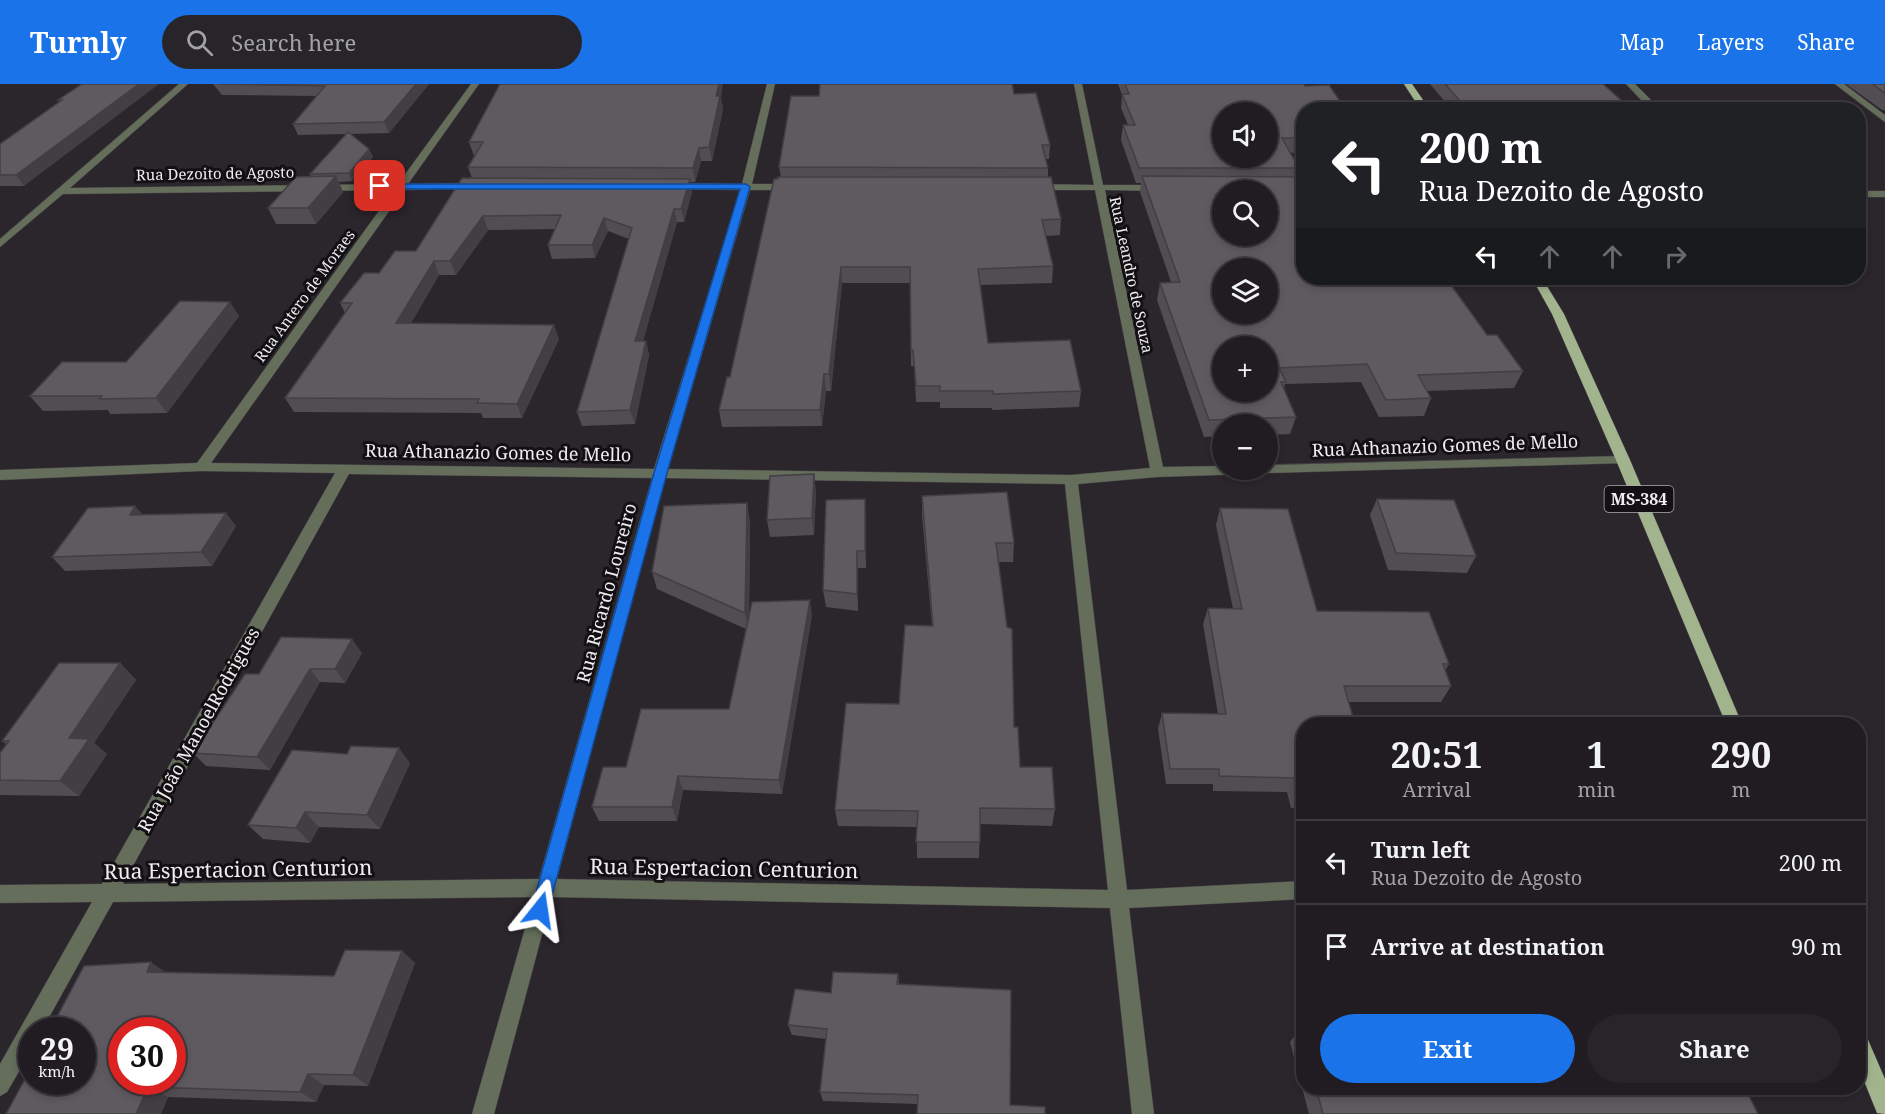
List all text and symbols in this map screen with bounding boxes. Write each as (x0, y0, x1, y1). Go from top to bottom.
search box (162, 15, 582, 69)
text: Turnly (30, 23, 126, 61)
icon: search (183, 26, 216, 59)
text: Search here (231, 27, 356, 57)
text: Map (1620, 28, 1664, 56)
text: Layers (1697, 28, 1764, 56)
text: Share (1797, 28, 1855, 56)
map controls (1212, 102, 1278, 480)
button: sound (1212, 102, 1278, 168)
text: 200 m (1419, 118, 1543, 175)
icon: left (1320, 126, 1398, 204)
pin (354, 160, 405, 211)
street label: Rua Dezoito de Agosto (136, 162, 294, 184)
icon: arrive (363, 169, 396, 202)
text: Rua Dezoito de Agosto (1419, 172, 1704, 209)
button: search (1212, 180, 1278, 246)
street label: Rua Leandro de Souza (1106, 195, 1158, 355)
street label: Rua Antero de Moraes (249, 225, 359, 366)
icon: left (1470, 240, 1503, 273)
icon: ahead (1533, 240, 1566, 273)
icon: ahead (1596, 240, 1629, 273)
icon: right (1659, 240, 1692, 273)
button: layers (1212, 258, 1278, 324)
button: + (1212, 336, 1278, 402)
button: − (1212, 414, 1278, 480)
street label: Rua Athanazio Gomes de Mello (1311, 428, 1579, 462)
street label: Rua Athanazio Gomes de Mello (365, 438, 631, 466)
road number: MS-384 (1604, 486, 1674, 512)
street label: Rua Ricardo Loureiro (571, 500, 642, 685)
street label: Rua João ManoelRodrigues (132, 623, 265, 836)
text: 20:51 (1391, 730, 1483, 779)
text: 1 (1586, 730, 1607, 779)
text: 290 (1710, 730, 1771, 779)
text: Arrival (1403, 776, 1471, 803)
text: min (1578, 776, 1616, 803)
text: m (1731, 776, 1750, 803)
text: Turn left (1371, 834, 1470, 864)
icon: left (1320, 846, 1353, 879)
text: 200 m (1779, 847, 1842, 877)
street label: Rua Espertacion Centurion (589, 852, 859, 884)
street label: Rua Espertacion Centurion (103, 853, 373, 885)
text: Rua Dezoito de Agosto (1371, 864, 1582, 891)
position arrow (508, 878, 572, 942)
icon: arrive (1320, 930, 1353, 963)
text: Arrive at destination (1371, 931, 1605, 961)
text: 90 m (1791, 931, 1842, 961)
button: Exit (1320, 1014, 1575, 1083)
button: Share (1587, 1014, 1842, 1083)
speed limit sign: 30 (108, 1017, 186, 1095)
text: 29 (40, 1028, 74, 1069)
text: km/h (39, 1061, 75, 1081)

